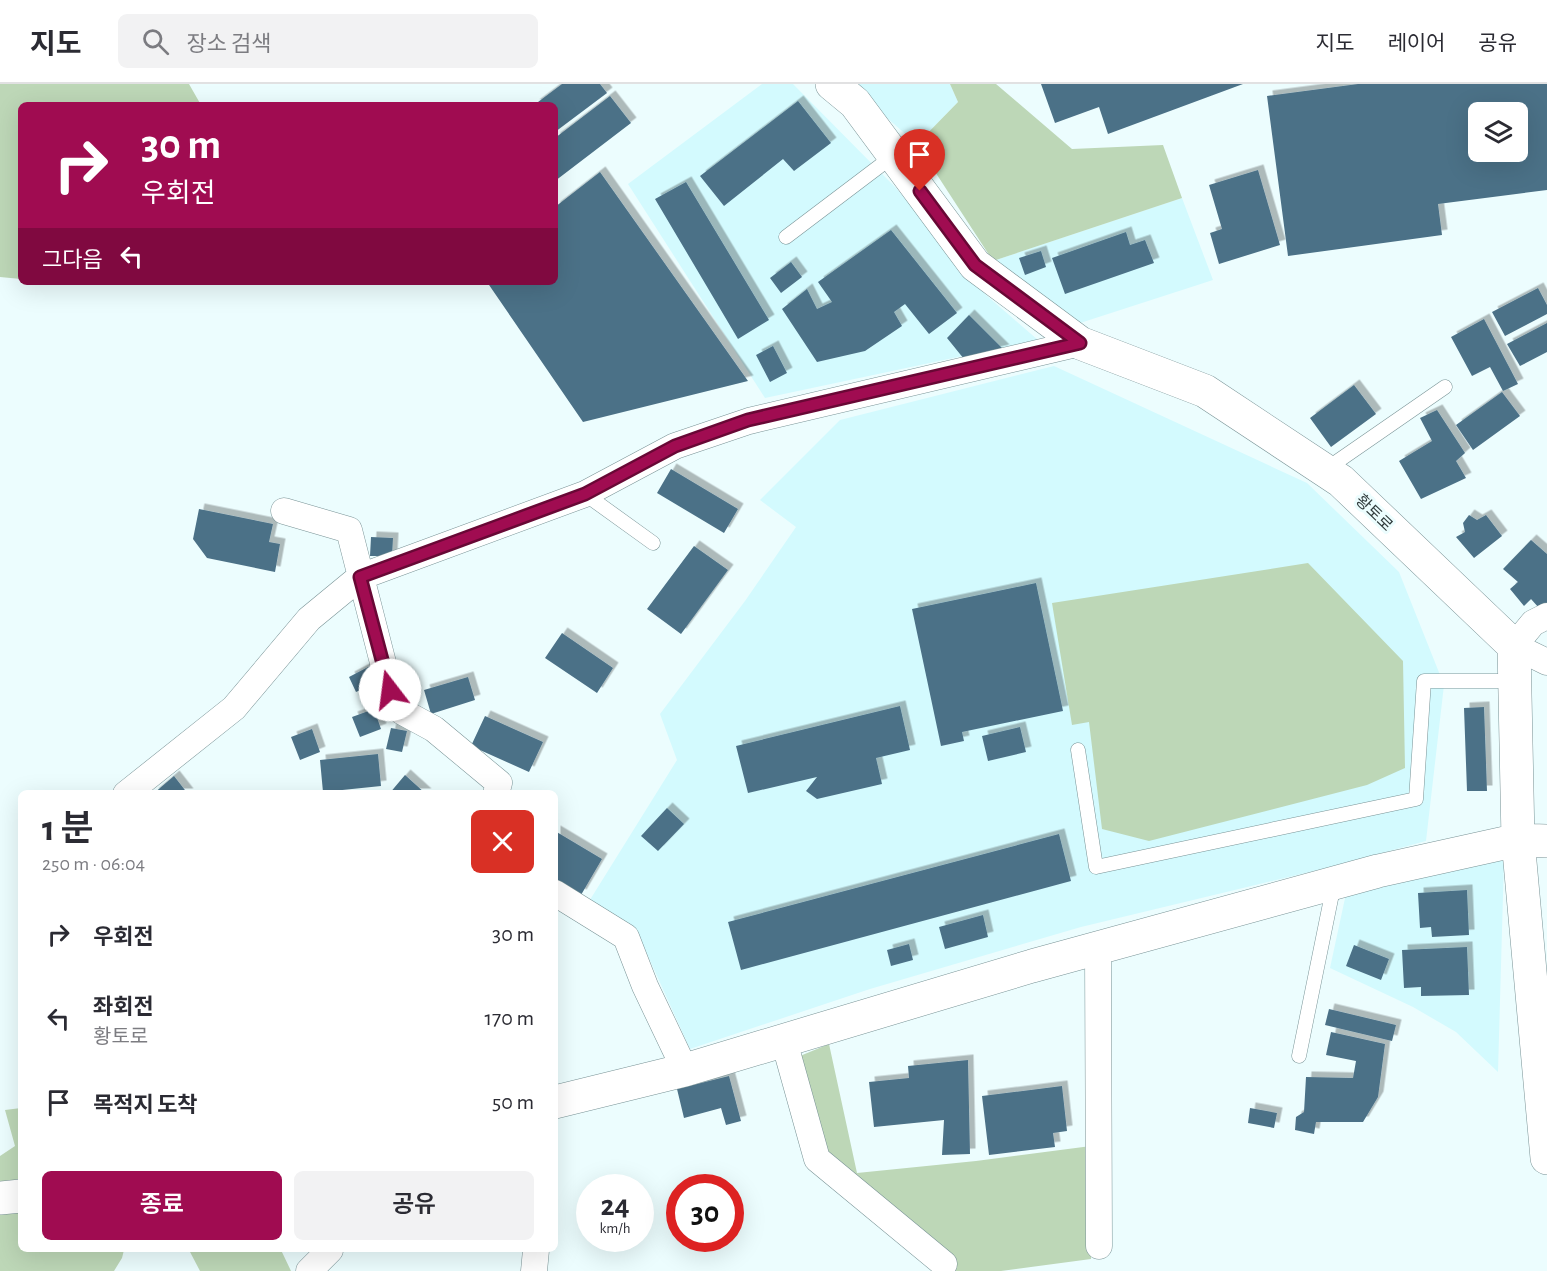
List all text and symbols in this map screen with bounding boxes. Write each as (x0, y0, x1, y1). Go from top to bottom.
search box (118, 14, 538, 68)
icon: search (139, 25, 172, 58)
text: 지도 (30, 31, 82, 59)
text: 장소 검색 (187, 33, 271, 55)
text: 지도 (1316, 33, 1354, 54)
text: 레이어 (1387, 33, 1445, 54)
text: 공유 (1478, 33, 1517, 54)
map controls (1468, 102, 1528, 162)
button: layers (1468, 102, 1528, 162)
text: 30 m (141, 124, 221, 166)
icon: right (42, 126, 120, 204)
pin (894, 129, 945, 191)
icon: arrive (903, 138, 936, 171)
text: 우회전 (141, 180, 216, 207)
icon: left (115, 240, 148, 273)
text: 그다음 (42, 249, 103, 271)
street label: 황토로 (1353, 492, 1396, 534)
position arrow (358, 658, 422, 722)
button: close (471, 810, 534, 873)
text: 1 분 (42, 811, 94, 847)
text: 250 m · 06:04 (42, 854, 145, 874)
icon: right (42, 918, 75, 951)
text: 30 m (492, 923, 534, 945)
text: 우회전 (93, 926, 154, 948)
text: 좌회전 (93, 996, 154, 1018)
icon: left (42, 1002, 75, 1035)
text: 170 m (484, 1007, 534, 1029)
text: 황토로 (93, 1027, 148, 1047)
icon: arrive (42, 1086, 75, 1119)
text: 50 m (492, 1091, 534, 1113)
text: 목적지 도착 (93, 1094, 198, 1116)
button: 종료 (42, 1171, 282, 1240)
button: 공유 (294, 1171, 534, 1240)
speed limit sign: 30 (666, 1174, 744, 1252)
text: 24 (600, 1191, 630, 1221)
text: km/h (600, 1221, 630, 1236)

